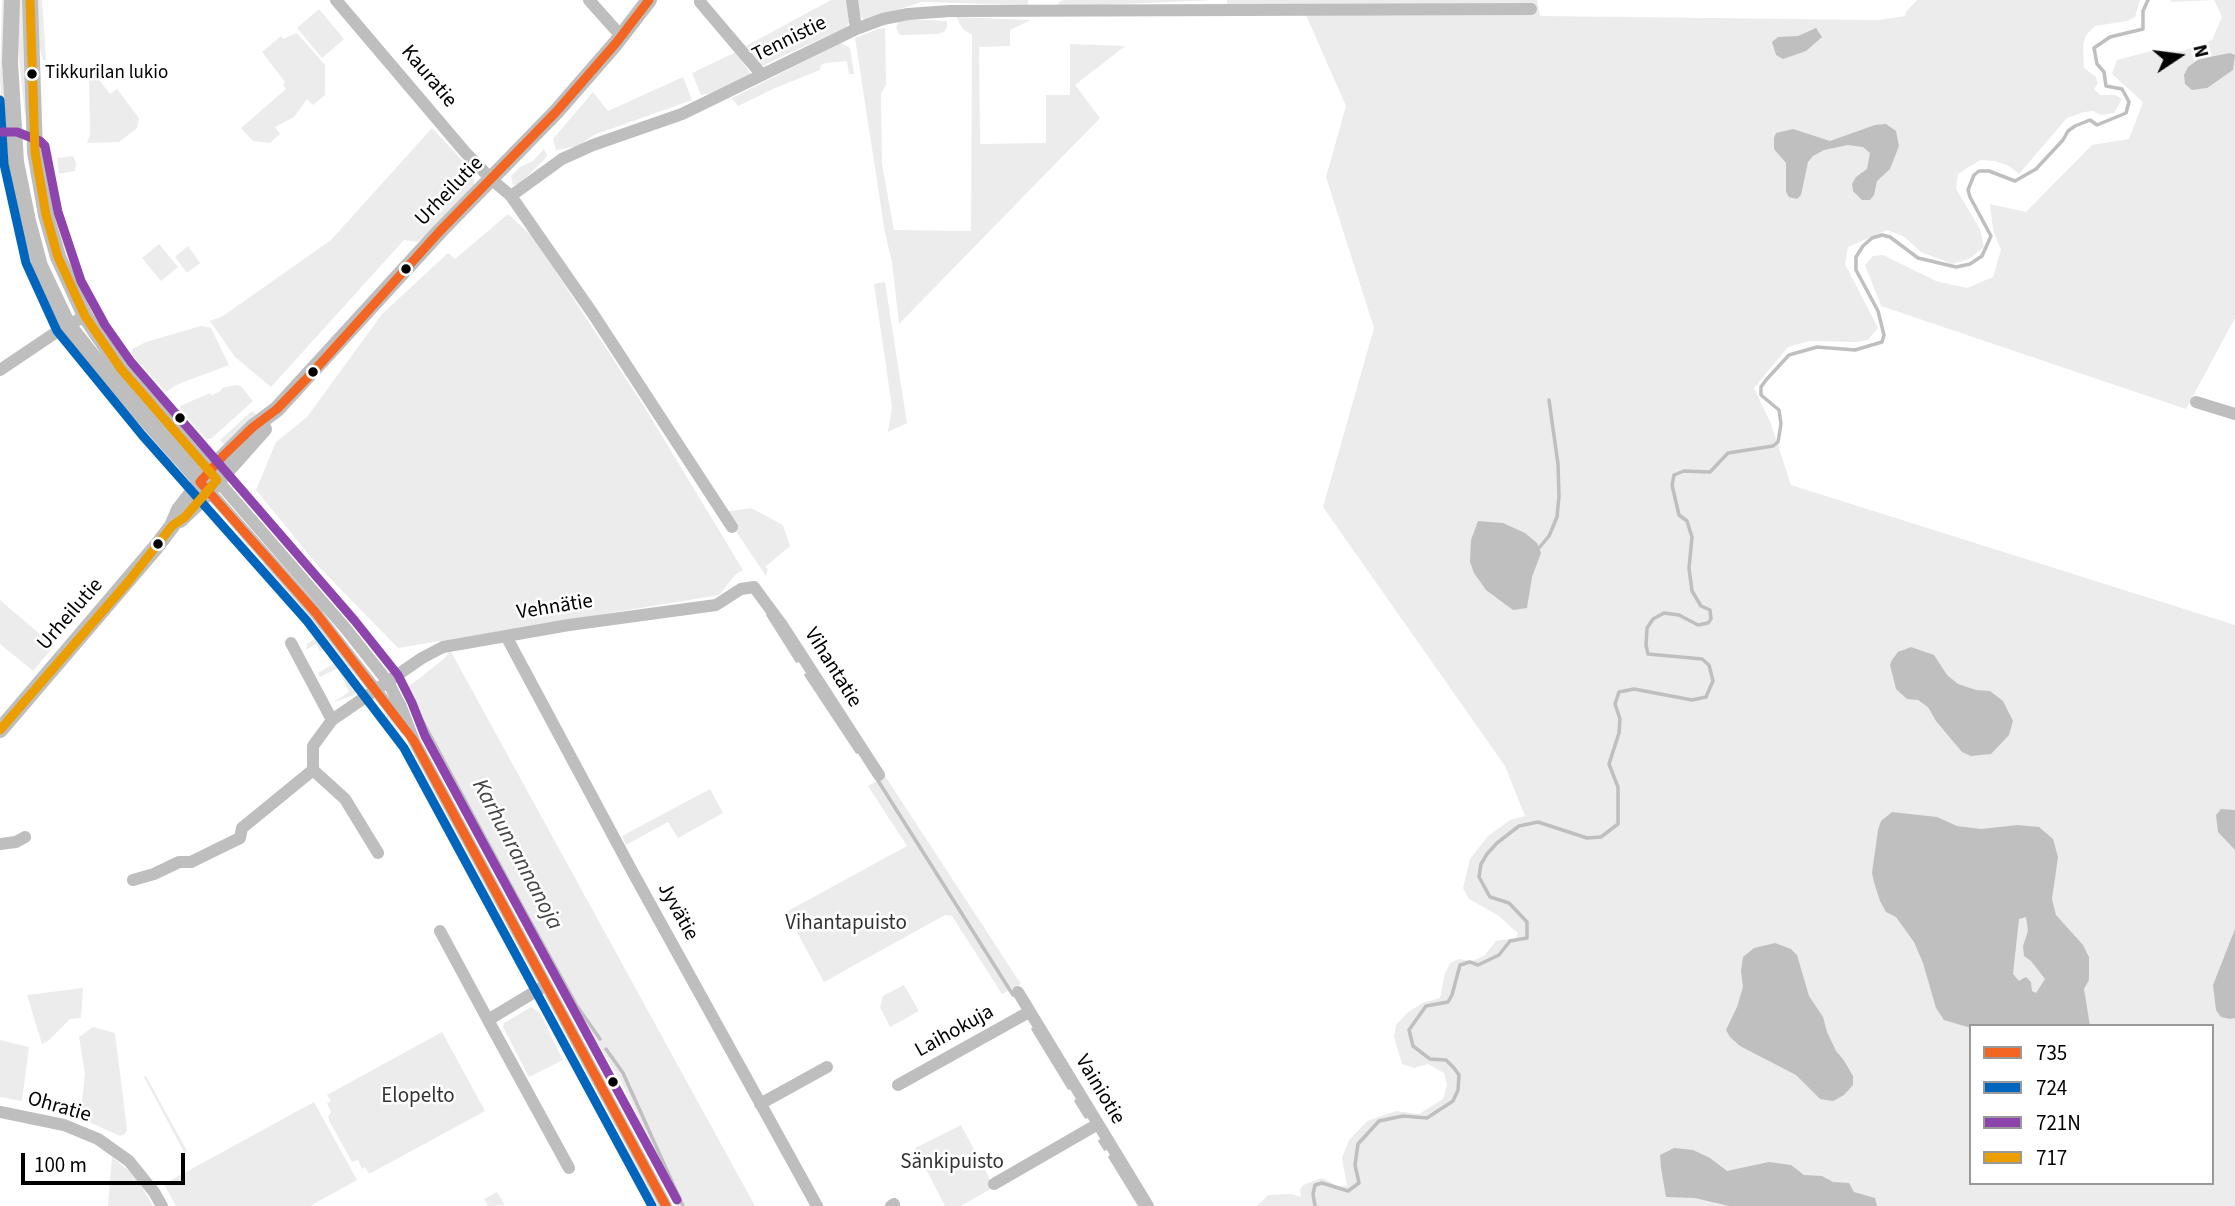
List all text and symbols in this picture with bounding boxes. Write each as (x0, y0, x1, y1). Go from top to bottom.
street label: Tennistie (749, 11, 831, 69)
north arrow (2144, 21, 2214, 91)
street label: Kauratie (395, 41, 461, 113)
text: N (2185, 42, 2215, 60)
place label: Tikkurilan lukio (45, 63, 168, 85)
marker: Tikkurilan lukio (25, 67, 39, 81)
street label: Urheilutie (411, 152, 489, 232)
unlabelled marker (399, 262, 413, 276)
unlabelled marker (306, 365, 320, 379)
unlabelled marker (173, 411, 187, 425)
unlabelled marker (151, 537, 165, 551)
street label: Urheilutie (33, 574, 109, 656)
street label: Vehnätie (515, 590, 595, 626)
street label: Vihantatie (798, 624, 866, 712)
water label: Karhunrannanoja (465, 775, 567, 935)
street label: Jyvätie (651, 879, 703, 945)
park label: Vihantapuisto (785, 911, 907, 937)
street label: Laihokuja (911, 1000, 999, 1064)
legend (1969, 1024, 2214, 1185)
text: 735 (2036, 1038, 2067, 1068)
street label: Vainiotie (1069, 1051, 1129, 1129)
text: 724 (2036, 1073, 2067, 1103)
unlabelled marker (606, 1075, 620, 1089)
park label: Elopelto (381, 1084, 455, 1110)
street label: Ohratie (24, 1087, 94, 1129)
text: 721N (2036, 1108, 2081, 1138)
scale bar (24, 1140, 189, 1184)
text: 717 (2036, 1143, 2067, 1173)
text: 100 m (34, 1150, 87, 1180)
park label: Sänkipuisto (900, 1150, 1004, 1176)

